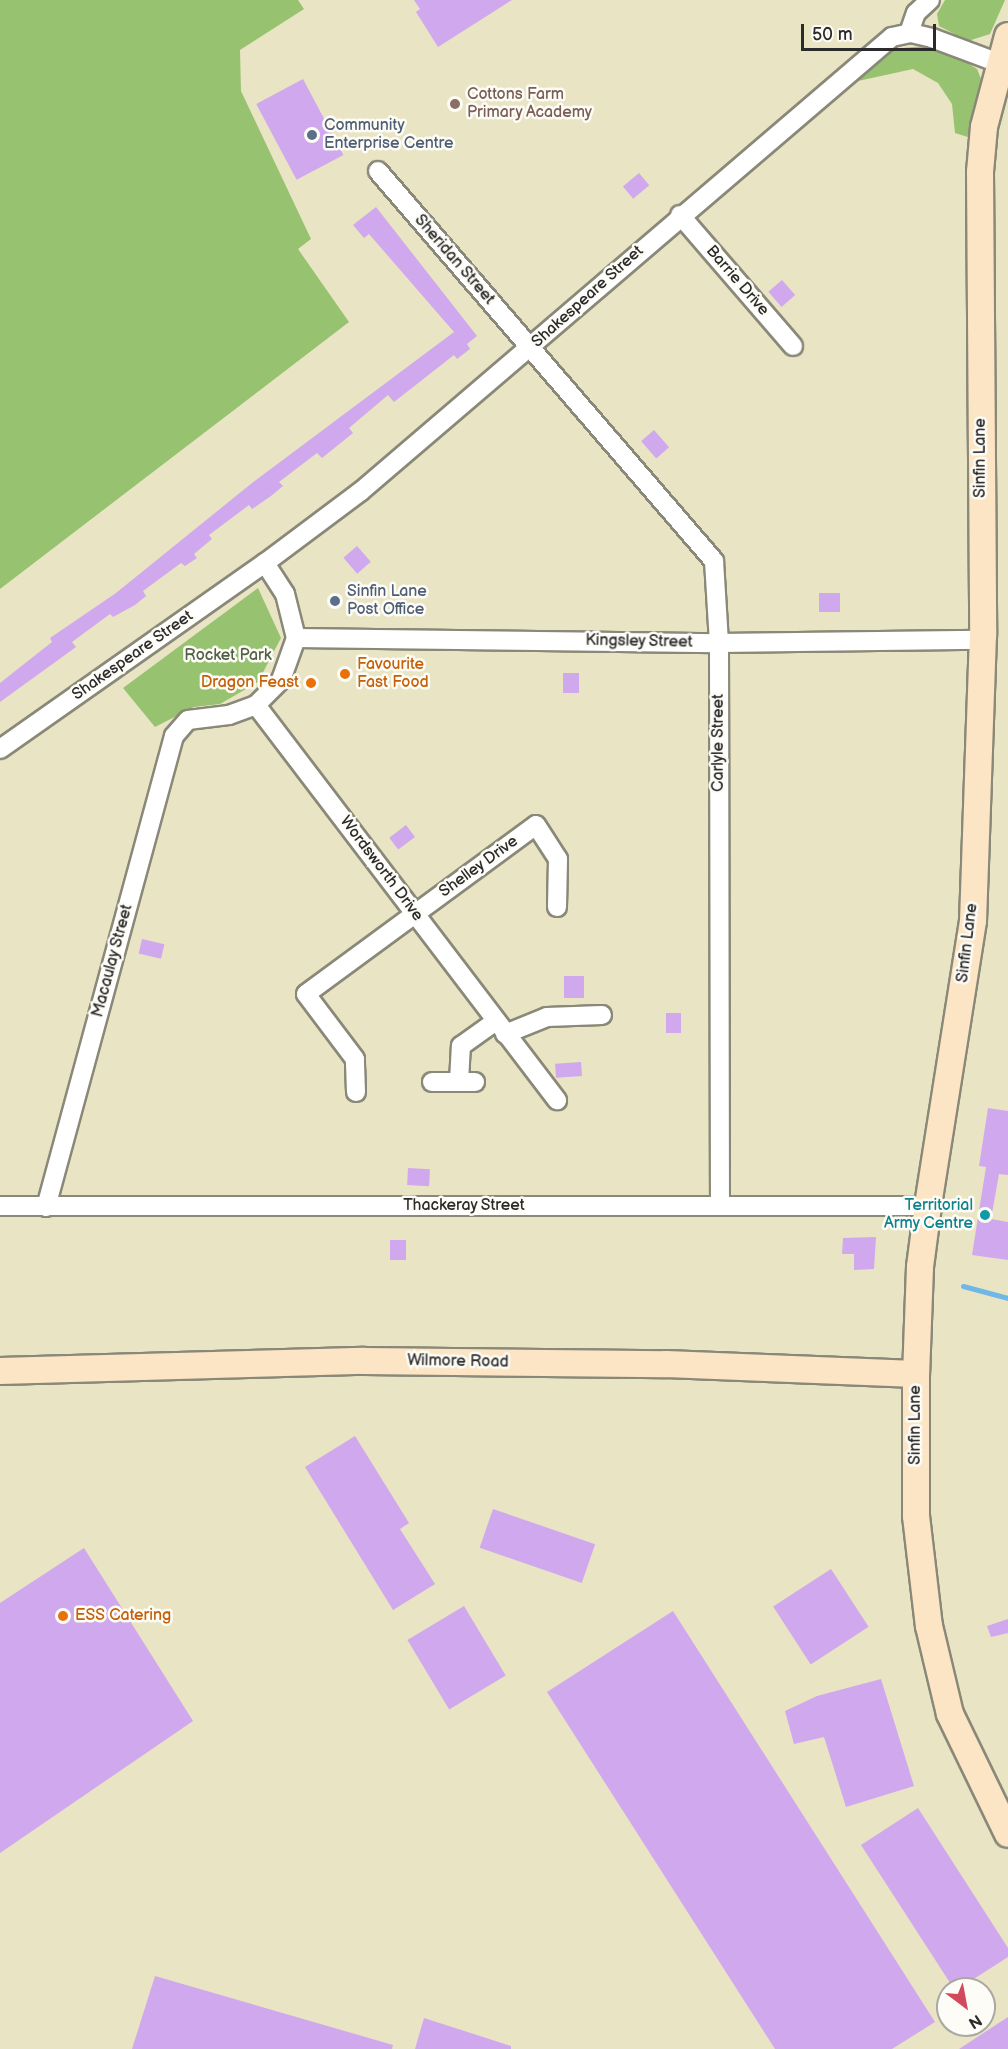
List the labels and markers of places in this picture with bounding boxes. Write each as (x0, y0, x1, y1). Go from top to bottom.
place label: Cottons Farm Primary Academy (467, 85, 593, 123)
marker: Cottons Farm Primary Academy (448, 97, 462, 111)
place label: Community Enterprise Centre (324, 116, 454, 154)
marker: Community Enterprise Centre (305, 128, 319, 142)
place label: Sinfin Lane Post Office (347, 582, 427, 620)
marker: Sinfin Lane Post Office (328, 594, 342, 608)
place label: Favourite Fast Food (357, 655, 429, 693)
marker: Favourite Fast Food (338, 667, 352, 681)
place label: Dragon Feast (201, 673, 299, 693)
marker: Dragon Feast (304, 676, 318, 690)
place label: Territorial Army Centre (883, 1196, 973, 1234)
marker: Territorial Army Centre (978, 1208, 992, 1222)
place label: ESS Catering (75, 1606, 171, 1626)
marker: ESS Catering (56, 1609, 70, 1623)

